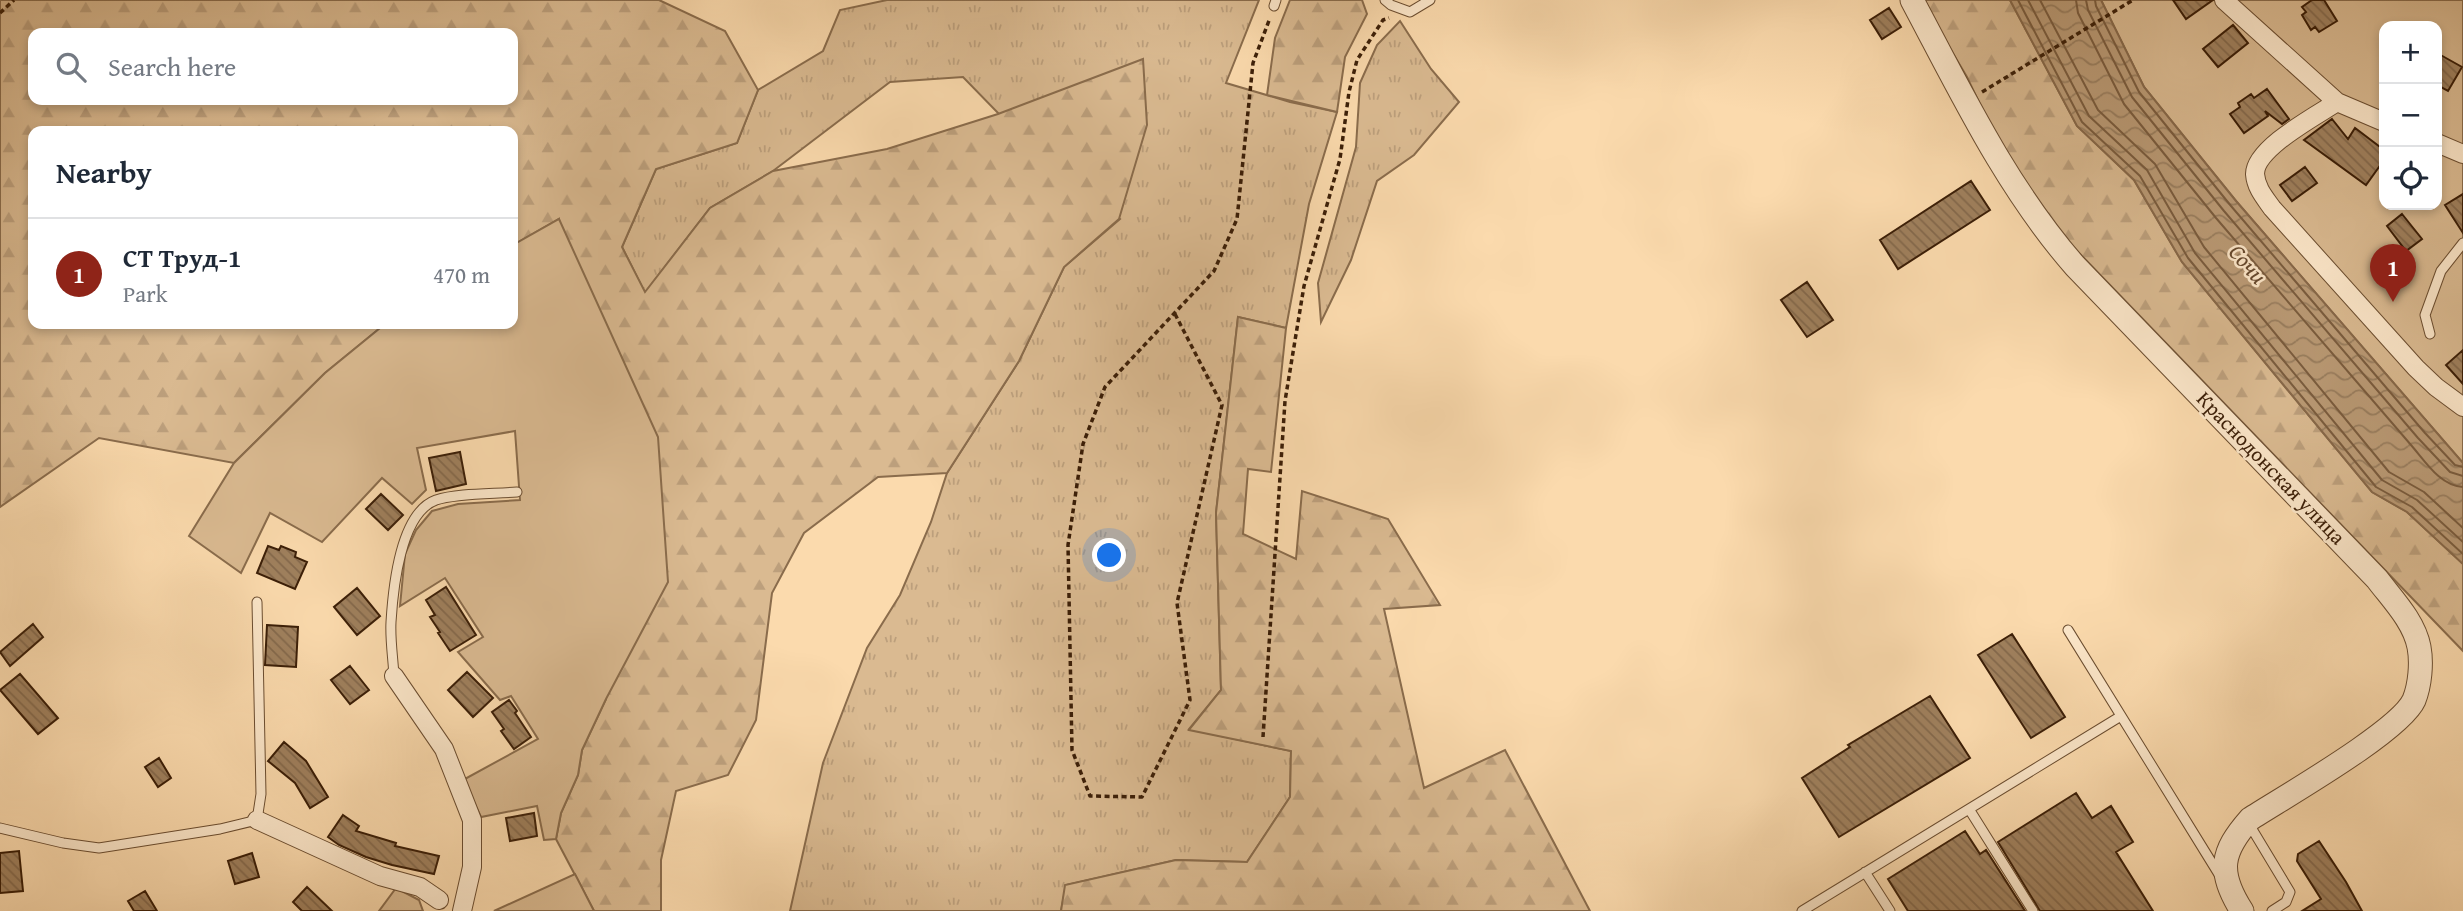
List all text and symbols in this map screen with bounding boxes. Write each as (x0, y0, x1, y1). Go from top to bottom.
map controls (2379, 21, 2442, 210)
button: + (2379, 21, 2442, 84)
search box (28, 28, 518, 105)
text: Search here (108, 47, 236, 86)
icon: search (52, 48, 90, 86)
button: − (2379, 84, 2442, 147)
button: locate (2379, 147, 2442, 210)
text: Nearby (56, 150, 152, 194)
water label: Сочи (2221, 236, 2275, 291)
text: СТ Труд-1 (123, 238, 241, 277)
pin: 1 (2370, 244, 2416, 302)
text: 1 (73, 258, 85, 291)
text: 470 m (433, 258, 490, 291)
text: Park (123, 277, 167, 310)
street label: Краснодонская улица (2190, 384, 2353, 551)
your location (1092, 538, 1126, 572)

